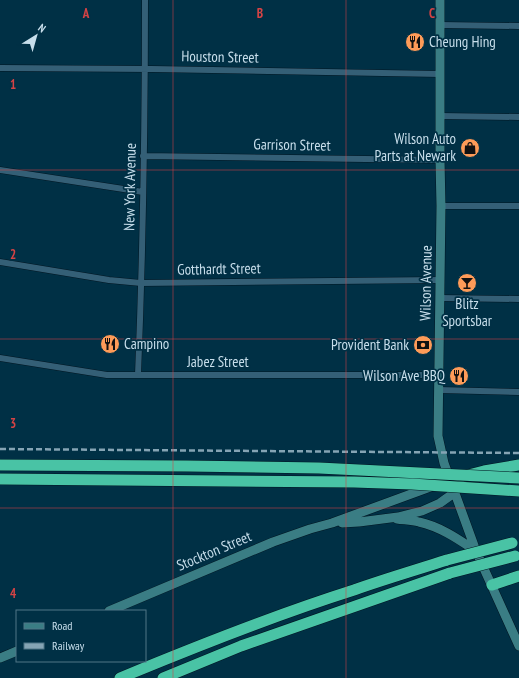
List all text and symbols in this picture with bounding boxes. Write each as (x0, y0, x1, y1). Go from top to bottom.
text: A (82, 5, 90, 22)
text: B (257, 5, 263, 22)
text: C (429, 5, 435, 22)
north arrow (16, 16, 56, 56)
text: N (35, 21, 49, 35)
restaurant icon: Cheung Hing (404, 31, 426, 53)
place label: Cheung Hing (429, 32, 496, 51)
street label: Houston Street (181, 46, 259, 67)
text: 1 (10, 76, 16, 93)
place label: Wilson Auto Parts at Newark (375, 129, 456, 165)
street label: Garrison Street (253, 134, 331, 155)
shop icon: Wilson Auto Parts at Newark (459, 137, 481, 159)
street label: New York Avenue (119, 143, 140, 231)
street label: Wilson Avenue (415, 245, 436, 321)
text: 2 (10, 246, 16, 263)
street label: Gotthardt Street (177, 258, 261, 279)
bar icon: Blitz Sportsbar (456, 272, 478, 294)
place label: Blitz Sportsbar (442, 294, 493, 330)
restaurant icon: Campino (99, 333, 121, 355)
place label: Campino (124, 334, 169, 353)
bank icon: Provident Bank (412, 334, 434, 356)
place label: Provident Bank (331, 335, 409, 354)
street label: Jabez Street (186, 352, 249, 371)
restaurant icon: Wilson Ave BBQ (448, 365, 470, 387)
place label: Wilson Ave BBQ (363, 366, 446, 385)
text: 3 (10, 415, 16, 432)
street label: Stockton Street (174, 526, 254, 575)
text: 4 (10, 585, 17, 602)
legend (16, 610, 146, 662)
text: Road (52, 618, 72, 633)
text: Railway (52, 638, 85, 653)

